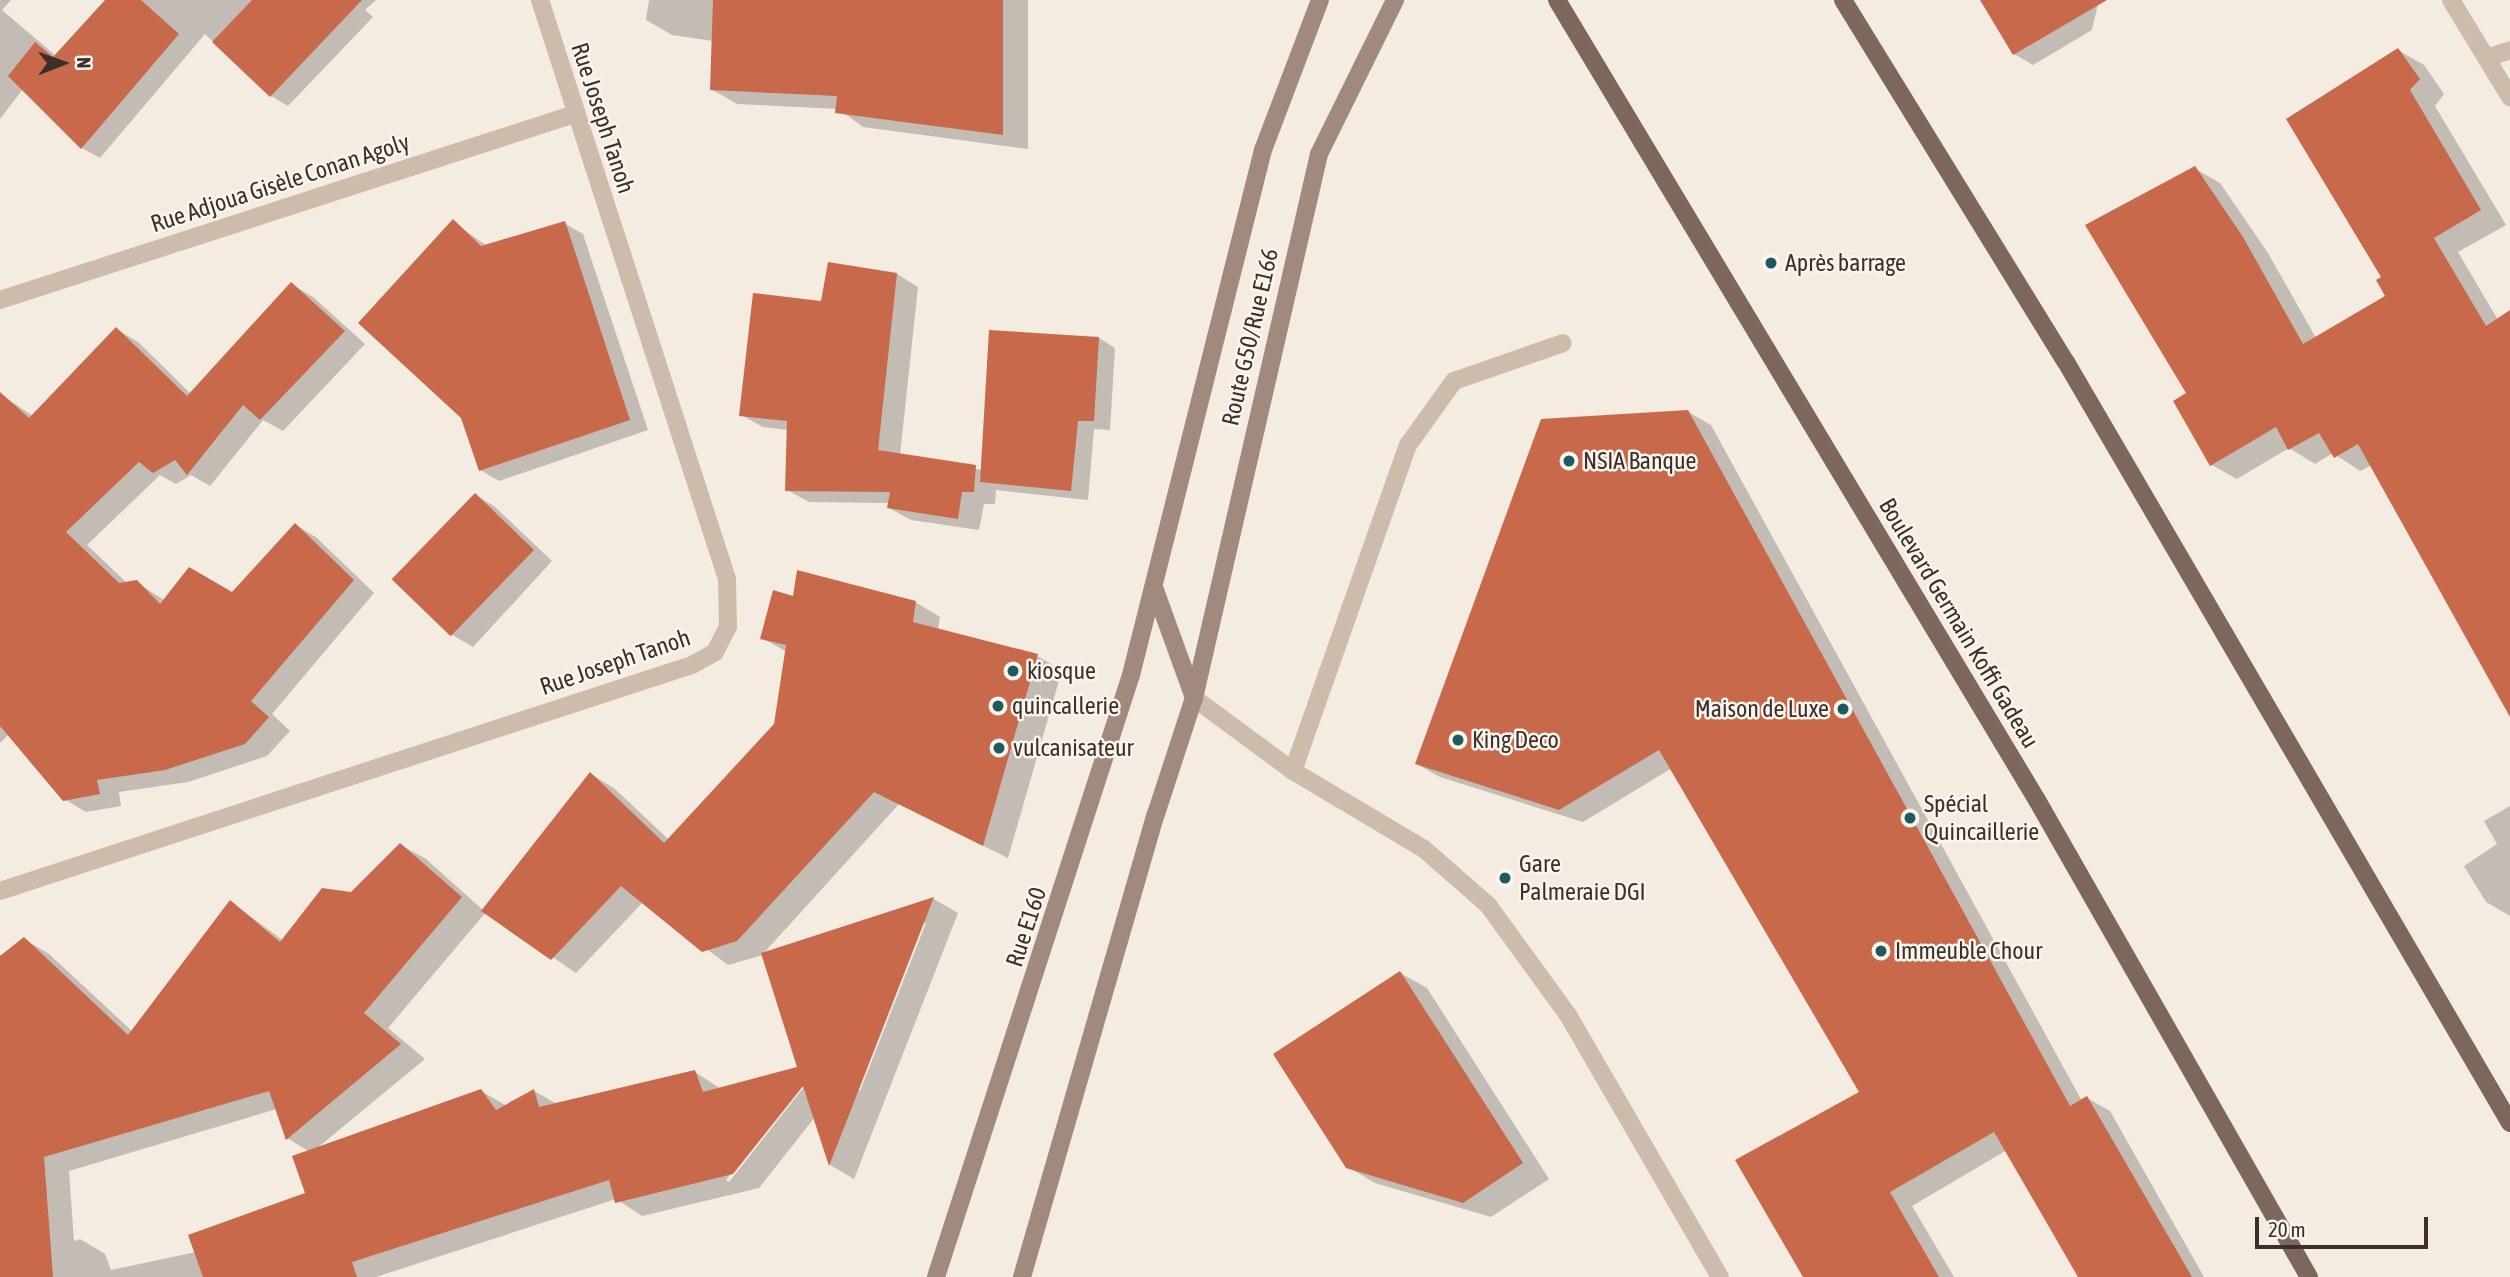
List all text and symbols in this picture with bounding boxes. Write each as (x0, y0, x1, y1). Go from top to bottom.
north arrow (28, 28, 98, 98)
street label: Rue Joseph Tanoh (565, 39, 641, 197)
text: N (73, 57, 95, 68)
street label: Rue Adjoua Gisèle Conan Agoly (147, 128, 413, 238)
street label: Route G50/Rue E166 (1216, 246, 1284, 428)
place label: Après barrage (1785, 249, 1906, 277)
marker: Après barrage (1763, 255, 1779, 271)
place label: NSIA Banque (1583, 447, 1696, 475)
marker: NSIA Banque (1561, 453, 1577, 469)
street label: Boulevard Germain Koffi Gadeau (1873, 493, 2045, 753)
street label: Rue Joseph Tanoh (536, 623, 694, 701)
place label: kiosque (1027, 657, 1096, 685)
marker: kiosque (1005, 663, 1021, 679)
place label: quincallerie (1012, 692, 1119, 720)
place label: Maison de Luxe (1695, 695, 1829, 723)
marker: quincallerie (990, 698, 1006, 714)
marker: Maison de Luxe (1835, 701, 1851, 717)
place label: King Deco (1472, 726, 1559, 754)
marker: King Deco (1450, 732, 1466, 748)
place label: vulcanisateur (1013, 734, 1134, 762)
marker: vulcanisateur (991, 740, 1007, 756)
place label: Spécial Quincaillerie (1924, 790, 2039, 846)
marker: Spécial Quincaillerie (1902, 810, 1918, 826)
place label: Gare Palmeraie DGI (1519, 850, 1646, 906)
marker: Gare Palmeraie DGI (1497, 870, 1513, 886)
street label: Rue E160 (1000, 884, 1052, 970)
place label: Immeuble Chour (1895, 937, 2042, 965)
marker: Immeuble Chour (1873, 943, 1889, 959)
scale bar (2258, 1204, 2431, 1248)
text: 20 m (2268, 1217, 2306, 1241)

